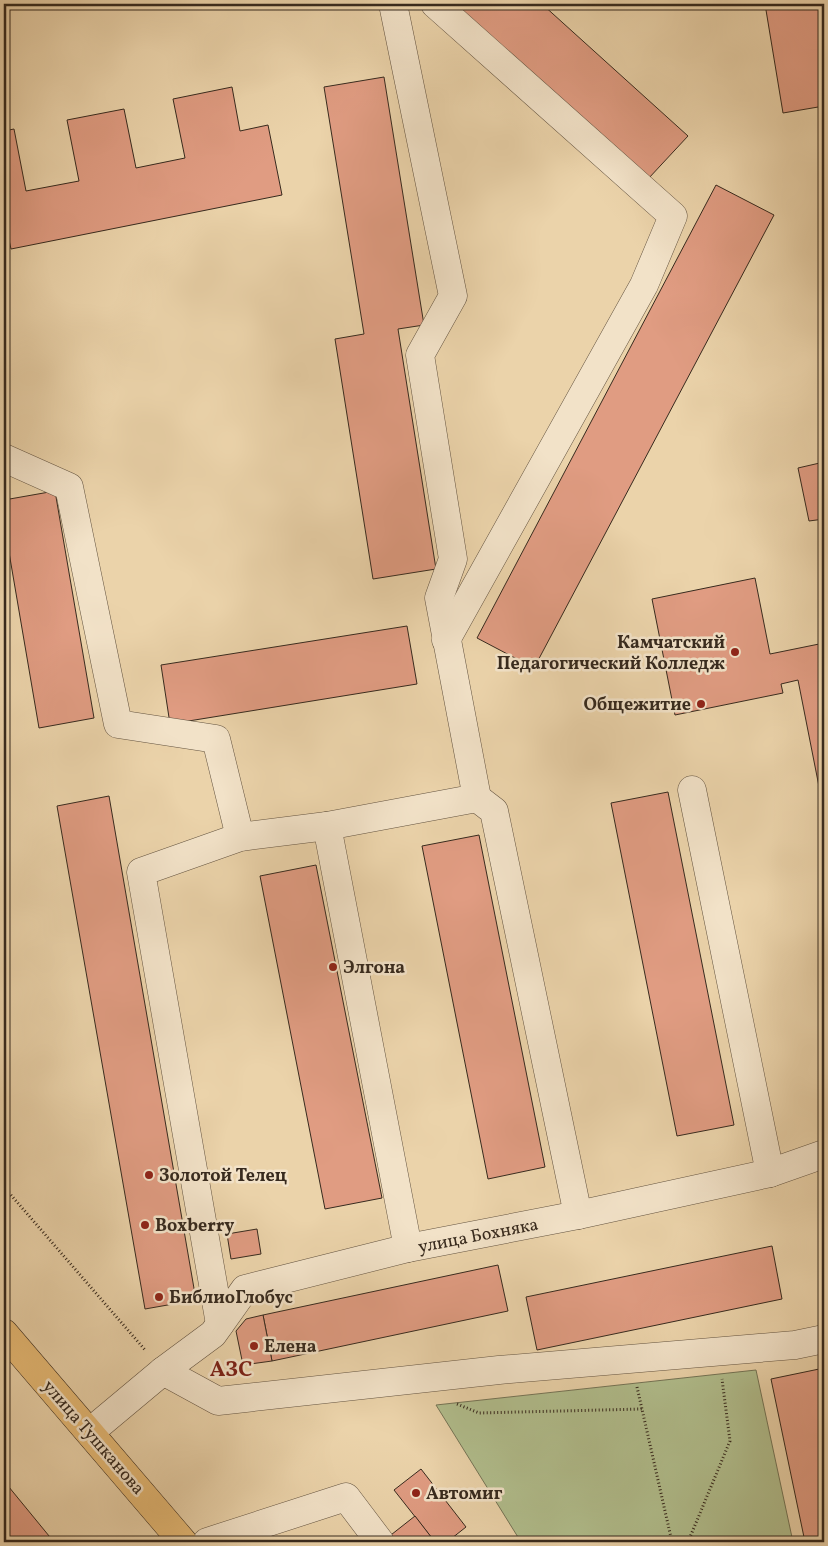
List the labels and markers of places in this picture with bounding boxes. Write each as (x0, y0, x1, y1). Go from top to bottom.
place label: Камчатский Педагогический Колледж (497, 631, 725, 677)
marker: Камчатский Педагогический Колледж (729, 646, 741, 658)
place label: Общежитие (584, 693, 691, 718)
marker: Общежитие (695, 698, 707, 710)
place label: Элгона (343, 956, 405, 981)
marker: Элгона (327, 961, 339, 973)
place label: Золотой Телец (159, 1164, 287, 1189)
marker: Золотой Телец (143, 1169, 155, 1181)
place label: Boxberry (155, 1214, 234, 1239)
marker: Boxberry (139, 1219, 151, 1231)
place label: БиблиоГлобус (169, 1286, 293, 1311)
marker: БиблиоГлобус (153, 1291, 165, 1303)
place label: Елена (264, 1335, 317, 1360)
marker: Елена (248, 1340, 260, 1352)
place label: Автомиг (426, 1482, 503, 1507)
marker: Автомиг (410, 1487, 422, 1499)

